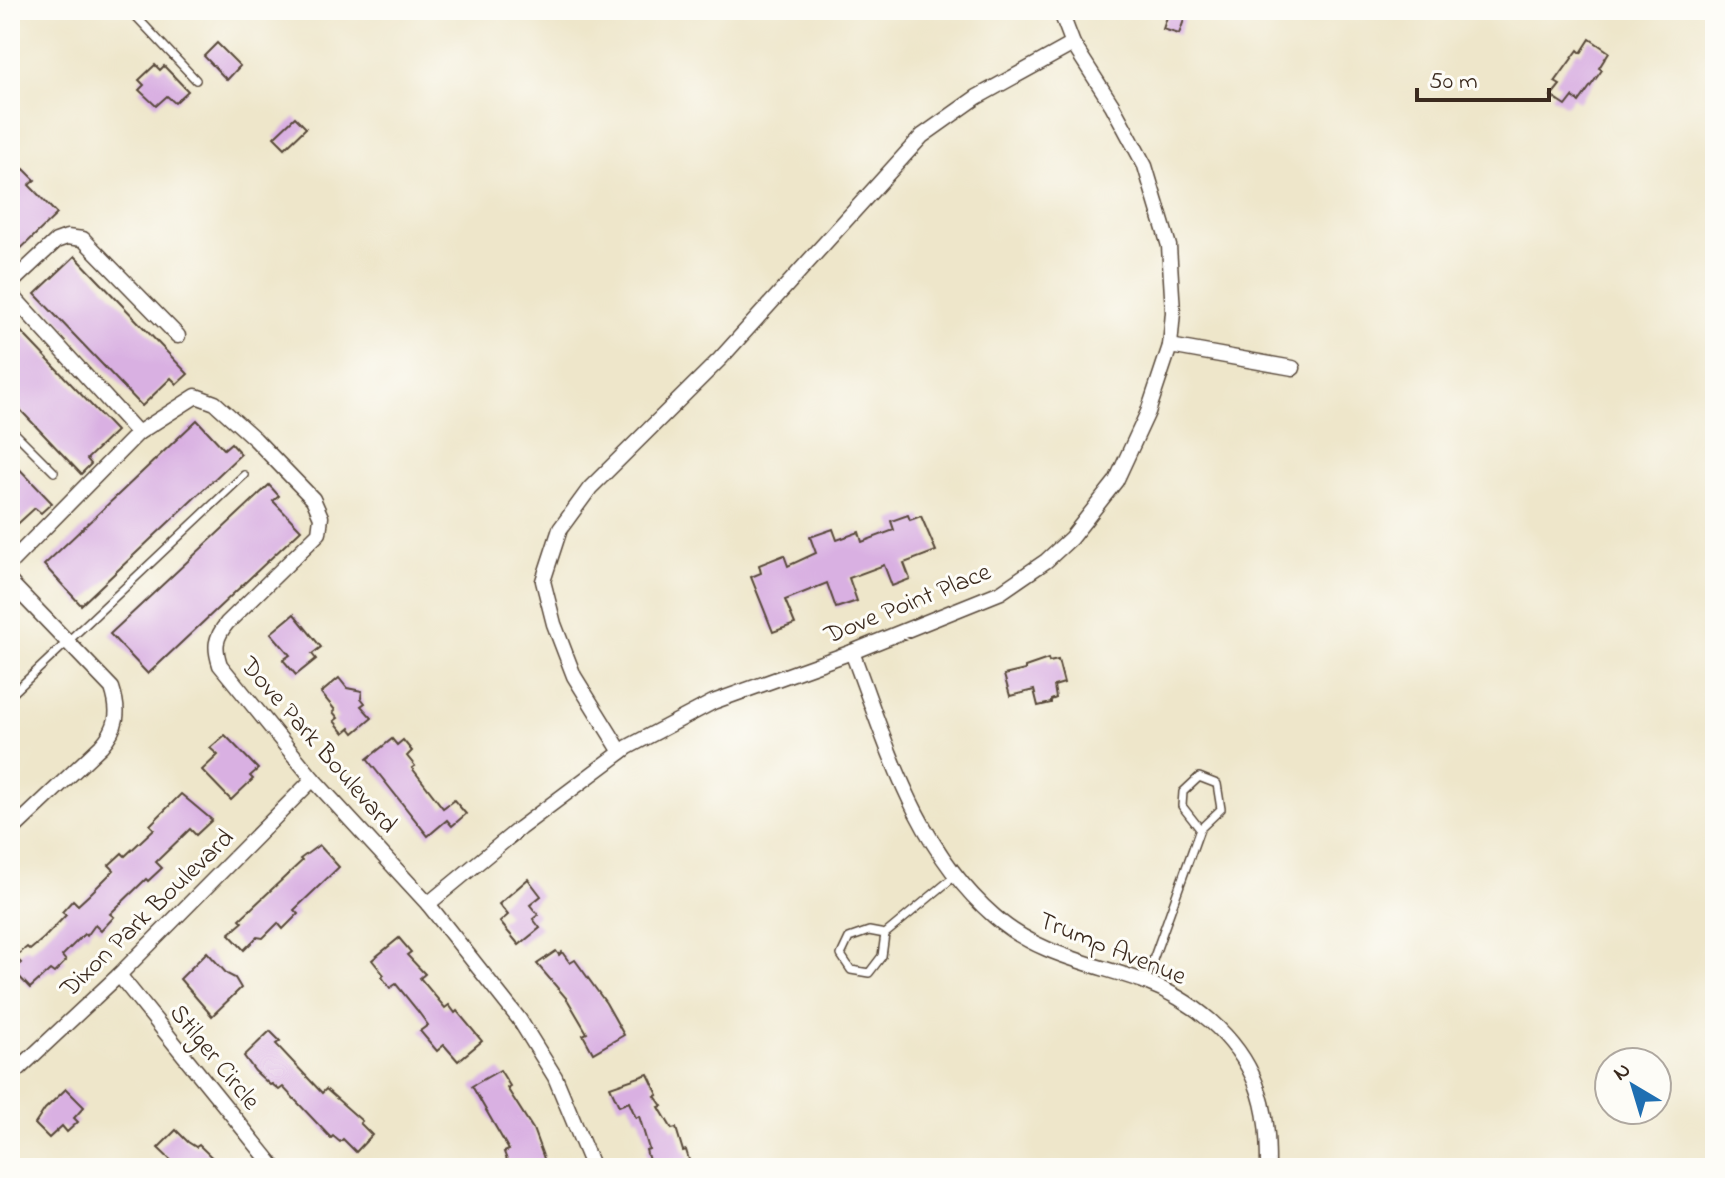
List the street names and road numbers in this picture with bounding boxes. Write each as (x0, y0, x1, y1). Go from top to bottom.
street label: Dove Point Place (818, 554, 997, 656)
street label: Dove Park Boulevard (229, 648, 406, 843)
street label: Dixon Park Boulevard (52, 821, 244, 1008)
street label: Trump Avenue (1032, 903, 1192, 997)
street label: Stilger Circle (159, 997, 269, 1119)

